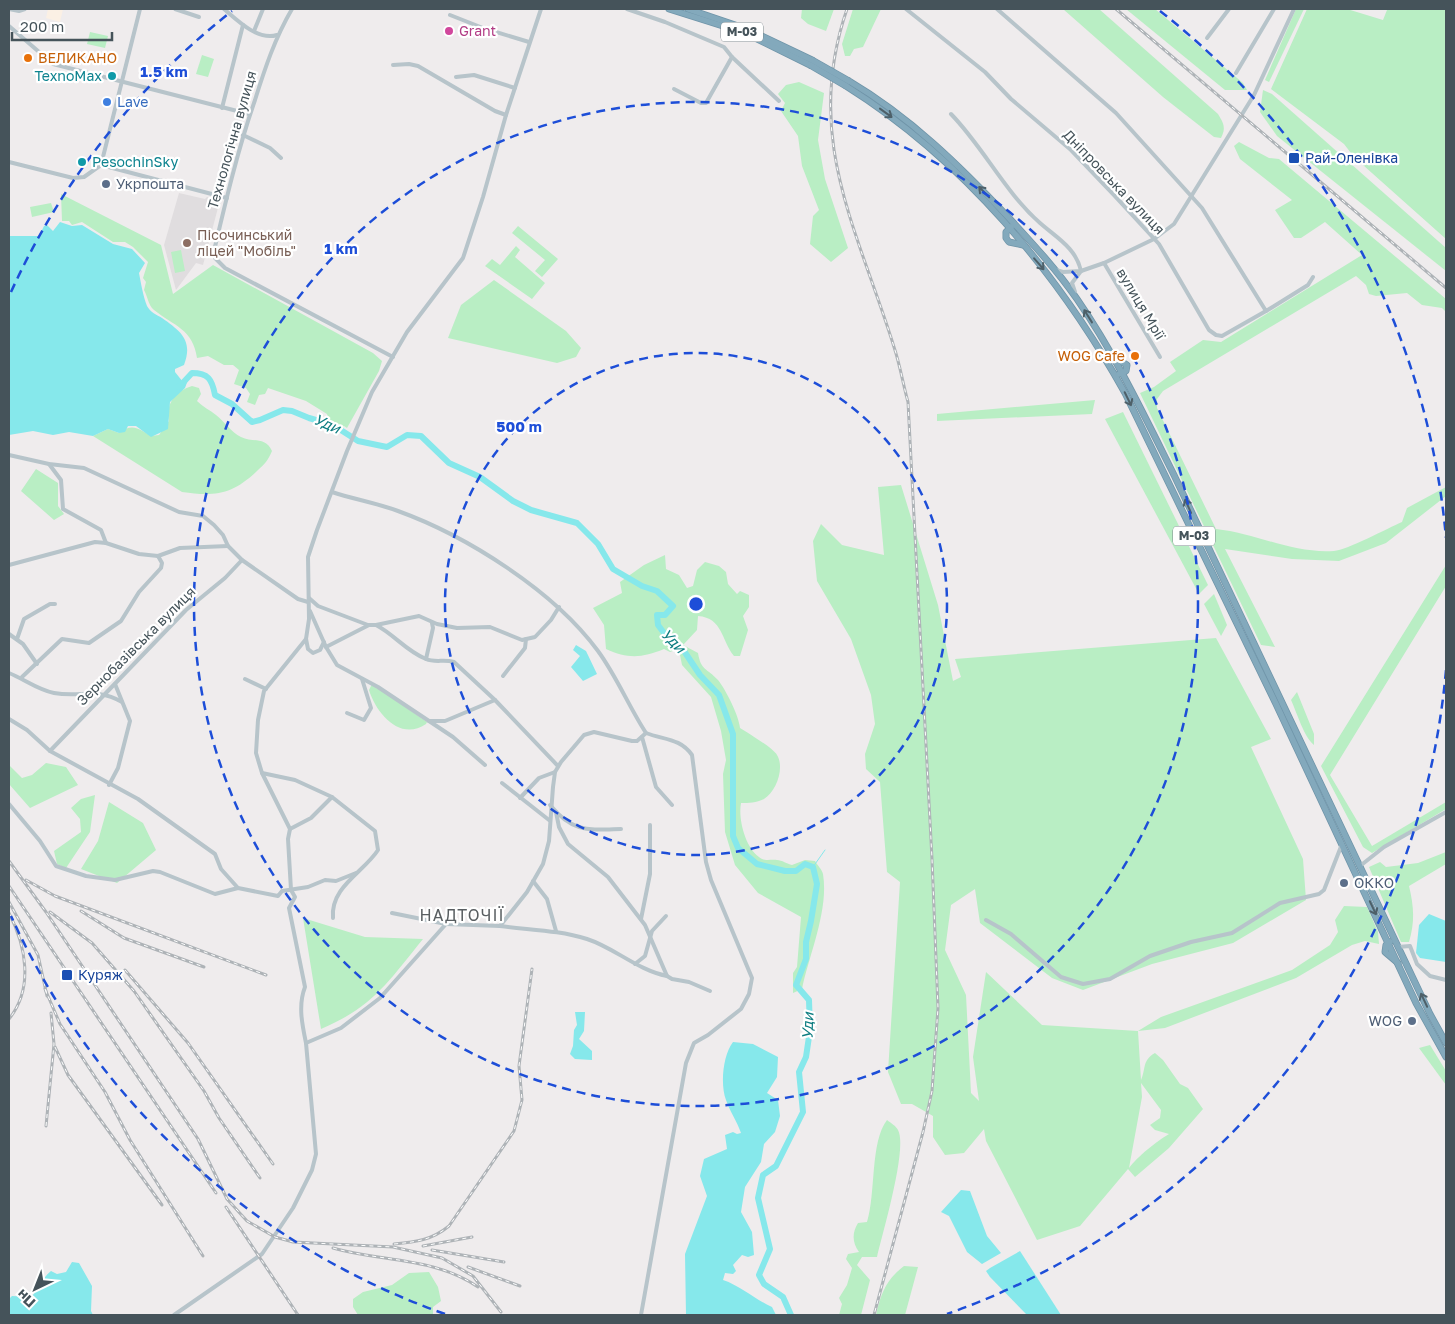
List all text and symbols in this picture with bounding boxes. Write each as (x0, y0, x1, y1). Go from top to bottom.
scale bar (12, 10, 112, 42)
text: 200 m (20, 17, 64, 35)
place label: Grant (459, 22, 496, 39)
road number: М-03 (721, 22, 763, 42)
marker: Grant (443, 25, 455, 37)
place label: ВЕЛИКАНО (38, 49, 117, 66)
marker: ВЕЛИКАНО (22, 52, 34, 64)
text: 1.5 km (140, 62, 188, 80)
place label: TexnoMax (34, 67, 102, 84)
street label: Технологічна вулиця (204, 69, 259, 211)
marker: TexnoMax (106, 70, 118, 82)
place label: Lave (117, 93, 148, 110)
marker: Lave (101, 96, 113, 108)
one-way arrow (879, 108, 893, 118)
street label: Дніпровська вулиця (1060, 126, 1169, 238)
place label: Рай-Оленівка (1305, 149, 1398, 166)
marker: Рай-Оленівка (1287, 151, 1301, 165)
place label: PesochinSky (92, 153, 179, 170)
marker: PesochinSky (76, 156, 88, 168)
place label: Укрпошта (116, 175, 184, 192)
marker: Укрпошта (100, 178, 112, 190)
one-way arrow (977, 186, 990, 198)
place label: Пісочинський ліцей "Мобіль" (197, 226, 296, 259)
marker: Пісочинський ліцей "Мобіль" (181, 237, 193, 249)
text: 1 km (324, 239, 358, 257)
one-way arrow (1033, 257, 1045, 270)
street label: вулиця Мрії (1113, 265, 1170, 344)
one-way arrow (1083, 309, 1093, 323)
place label: WOG Cafe (1057, 347, 1125, 364)
marker: WOG Cafe (1129, 350, 1141, 362)
one-way arrow (1124, 391, 1133, 406)
water label: Уди (311, 409, 344, 437)
text: 500 m (496, 417, 542, 435)
one-way arrow (1183, 499, 1192, 514)
road number: М-03 (1173, 526, 1215, 546)
street label: Зернобазівська вулиця (73, 583, 199, 709)
centre of rings (687, 595, 705, 613)
water label: Уди (658, 624, 690, 657)
place label: ОККО (1354, 874, 1394, 891)
marker: ОККО (1338, 877, 1350, 889)
one-way arrow (1368, 900, 1378, 915)
district label: НАДТОЧІЇ (420, 905, 504, 925)
place label: Куряж (78, 966, 123, 983)
marker: Куряж (60, 968, 74, 982)
one-way arrow (1418, 993, 1428, 1008)
water label: Уди (798, 1011, 816, 1040)
place label: WOG (1368, 1012, 1402, 1029)
marker: WOG (1406, 1015, 1418, 1027)
north arrow (10, 1264, 60, 1314)
text: Пн (13, 1286, 39, 1312)

